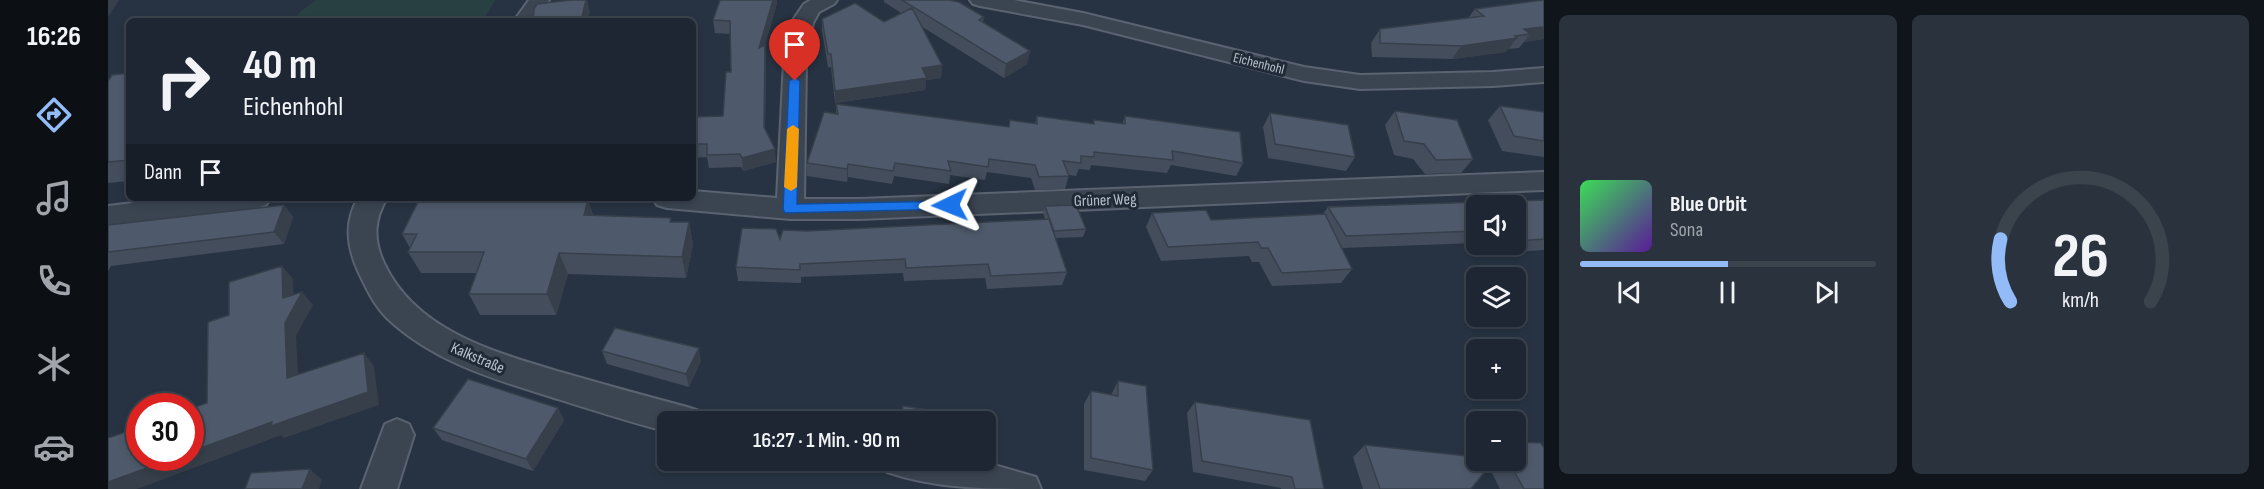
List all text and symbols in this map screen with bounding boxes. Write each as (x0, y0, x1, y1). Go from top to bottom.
pin (769, 19, 820, 81)
text: 16:26 (27, 21, 81, 53)
icon: arrive (778, 28, 811, 61)
text: 40 m (243, 40, 317, 91)
icon: right (144, 42, 222, 120)
street label: Eichenhohl (1232, 49, 1286, 78)
text: Eichenhohl (243, 91, 343, 123)
icon: directions (33, 94, 75, 136)
icon: arrive (194, 156, 227, 189)
text: Dann (144, 159, 182, 186)
position arrow (918, 173, 982, 237)
icon: music (33, 177, 75, 219)
street label: Grüner Weg (1073, 190, 1137, 211)
text: Blue Orbit (1670, 191, 1747, 218)
map controls (1466, 195, 1526, 471)
button: sound (1466, 195, 1526, 255)
text: Sona (1670, 218, 1703, 242)
text: 26 (2052, 220, 2109, 295)
icon: phone (33, 260, 75, 302)
button: layers (1466, 267, 1526, 327)
icon: previous (1613, 276, 1646, 309)
icon: pause (1711, 276, 1744, 309)
icon: next (1810, 276, 1843, 309)
text: km/h (2062, 288, 2099, 313)
street label: Kalkstraße (448, 339, 507, 378)
button: + (1466, 339, 1526, 399)
icon: climate (33, 343, 75, 385)
speed limit sign: 30 (126, 393, 204, 471)
button: − (1466, 411, 1526, 471)
icon: car (33, 426, 75, 468)
text: 16:27 · 1 Min. · 90 m (753, 427, 900, 454)

